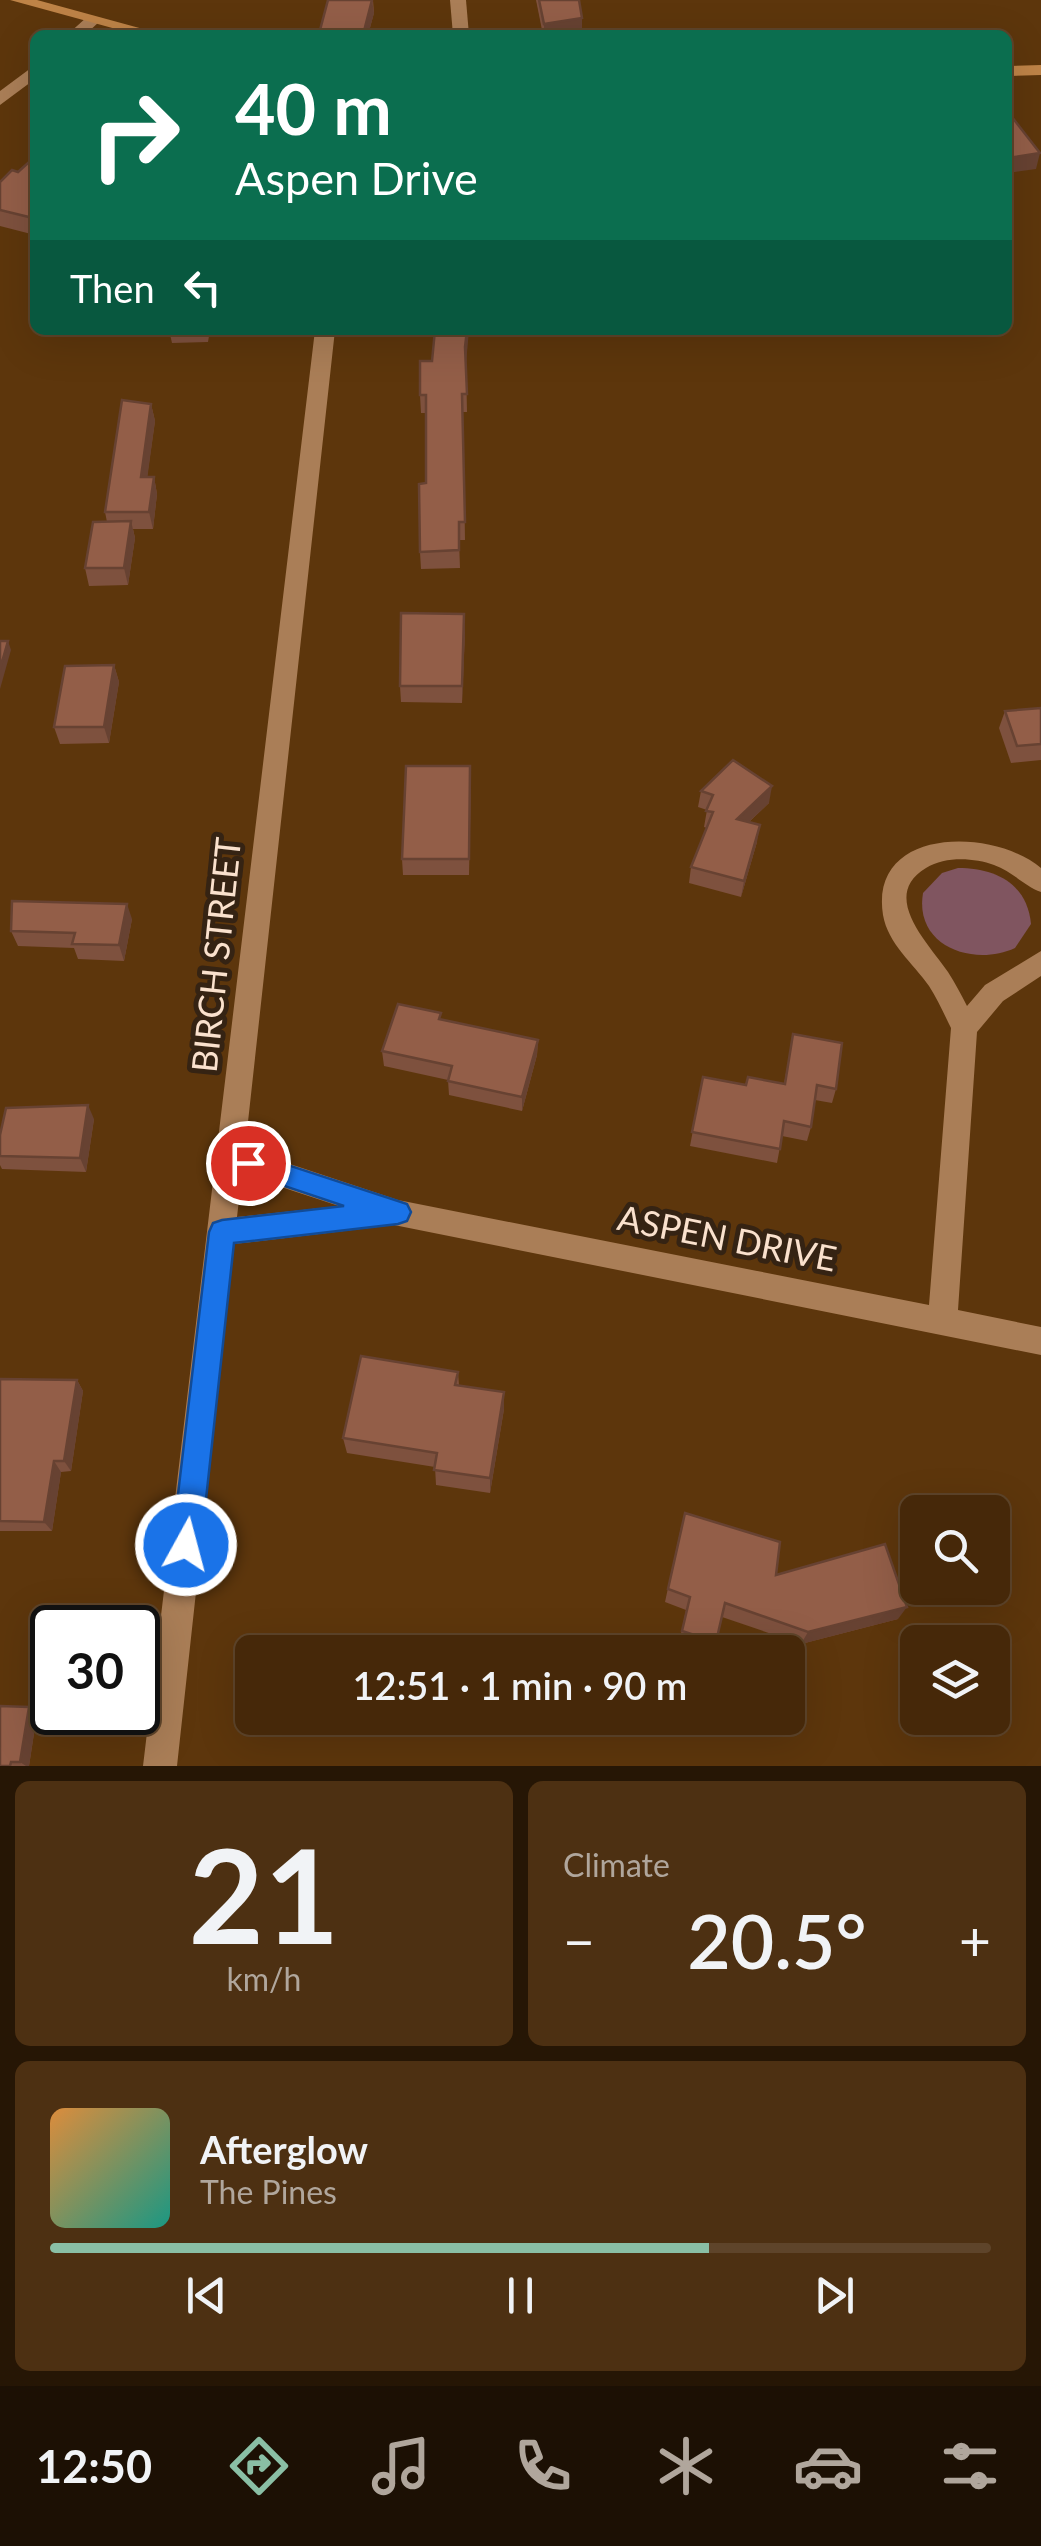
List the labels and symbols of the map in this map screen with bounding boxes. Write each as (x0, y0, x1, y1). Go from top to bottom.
street label: BIRCH STREET (182, 835, 248, 1074)
pin (206, 1121, 291, 1206)
street label: ASPEN DRIVE (614, 1195, 840, 1279)
position arrow (134, 1493, 238, 1597)
speed limit sign: 30 (30, 1605, 160, 1735)

